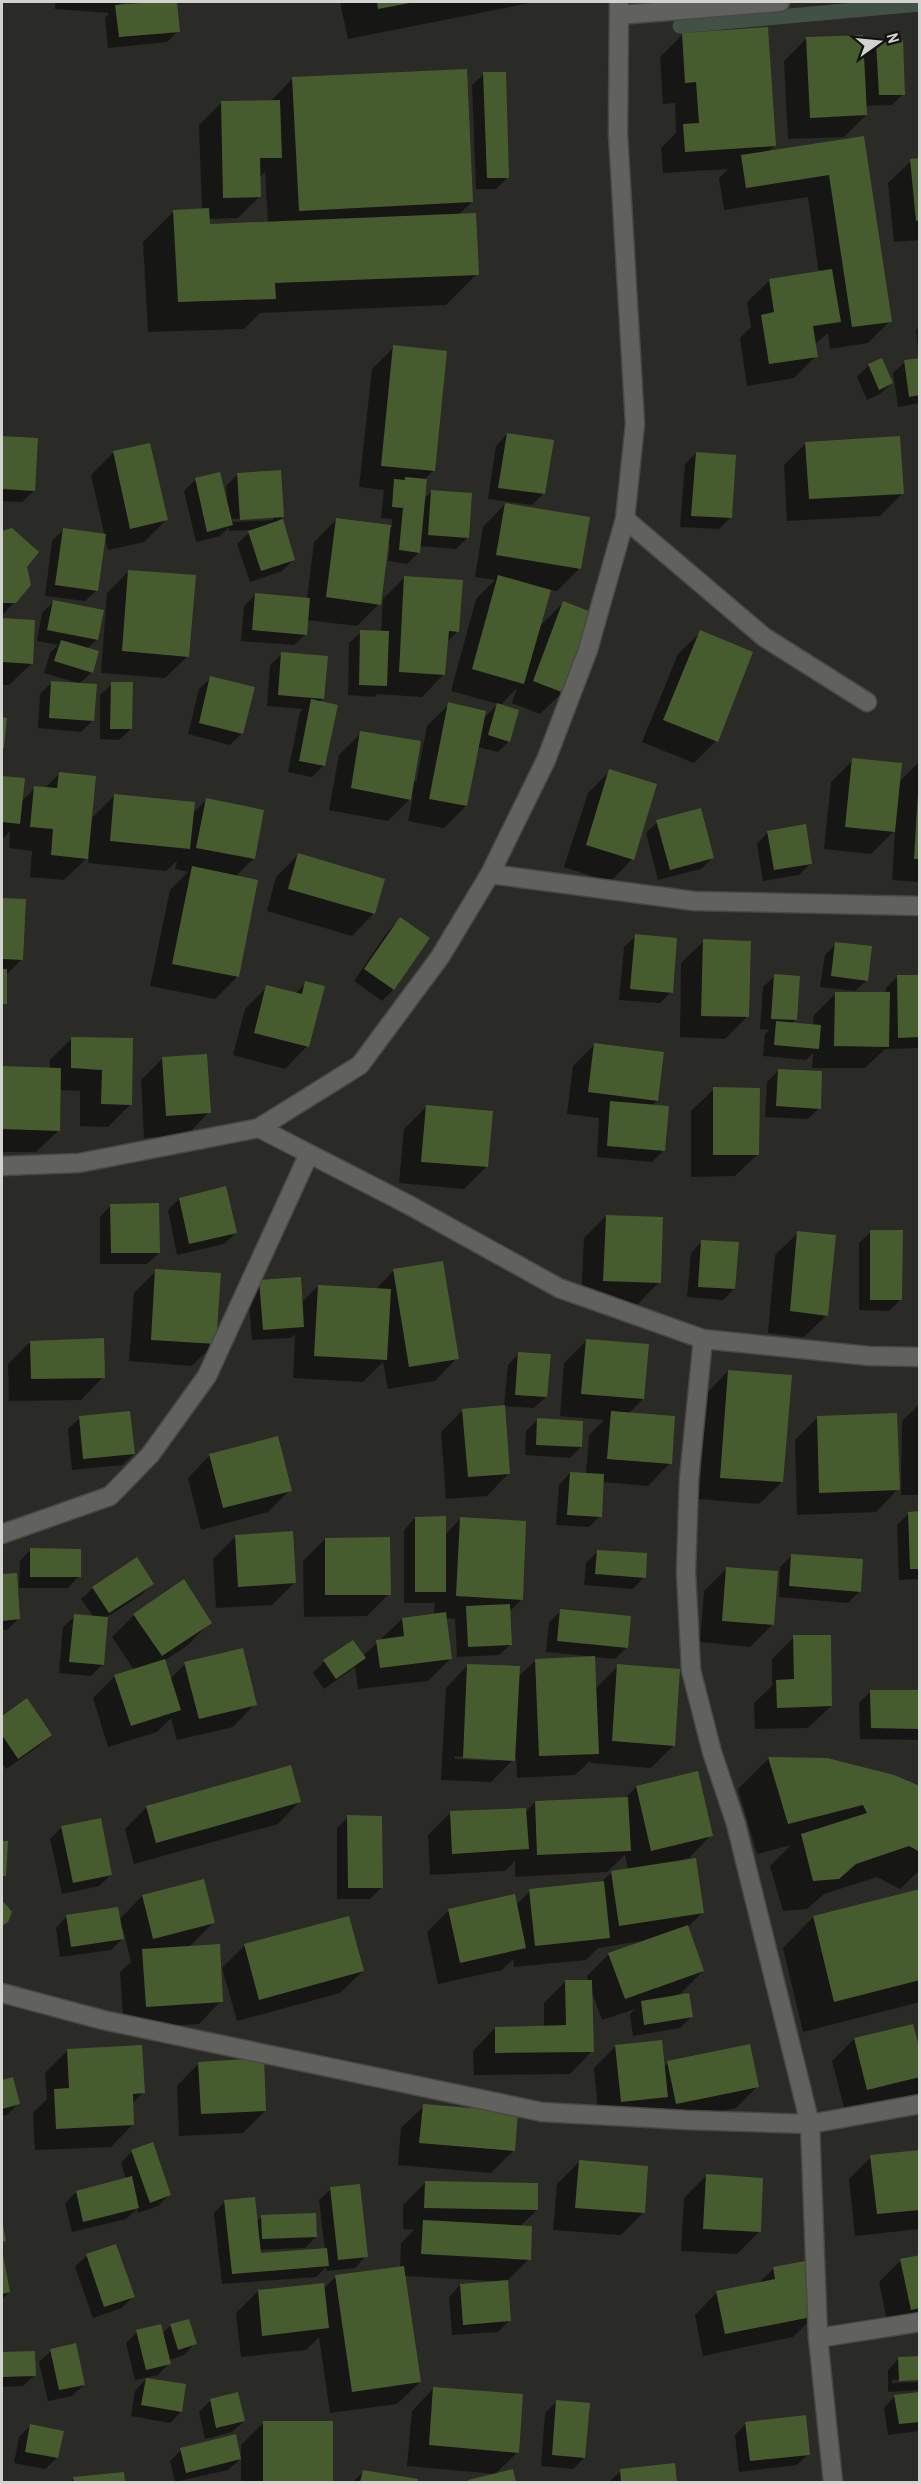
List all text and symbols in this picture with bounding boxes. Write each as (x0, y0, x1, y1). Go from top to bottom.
north arrow (849, 12, 909, 72)
text: N (882, 31, 905, 46)

